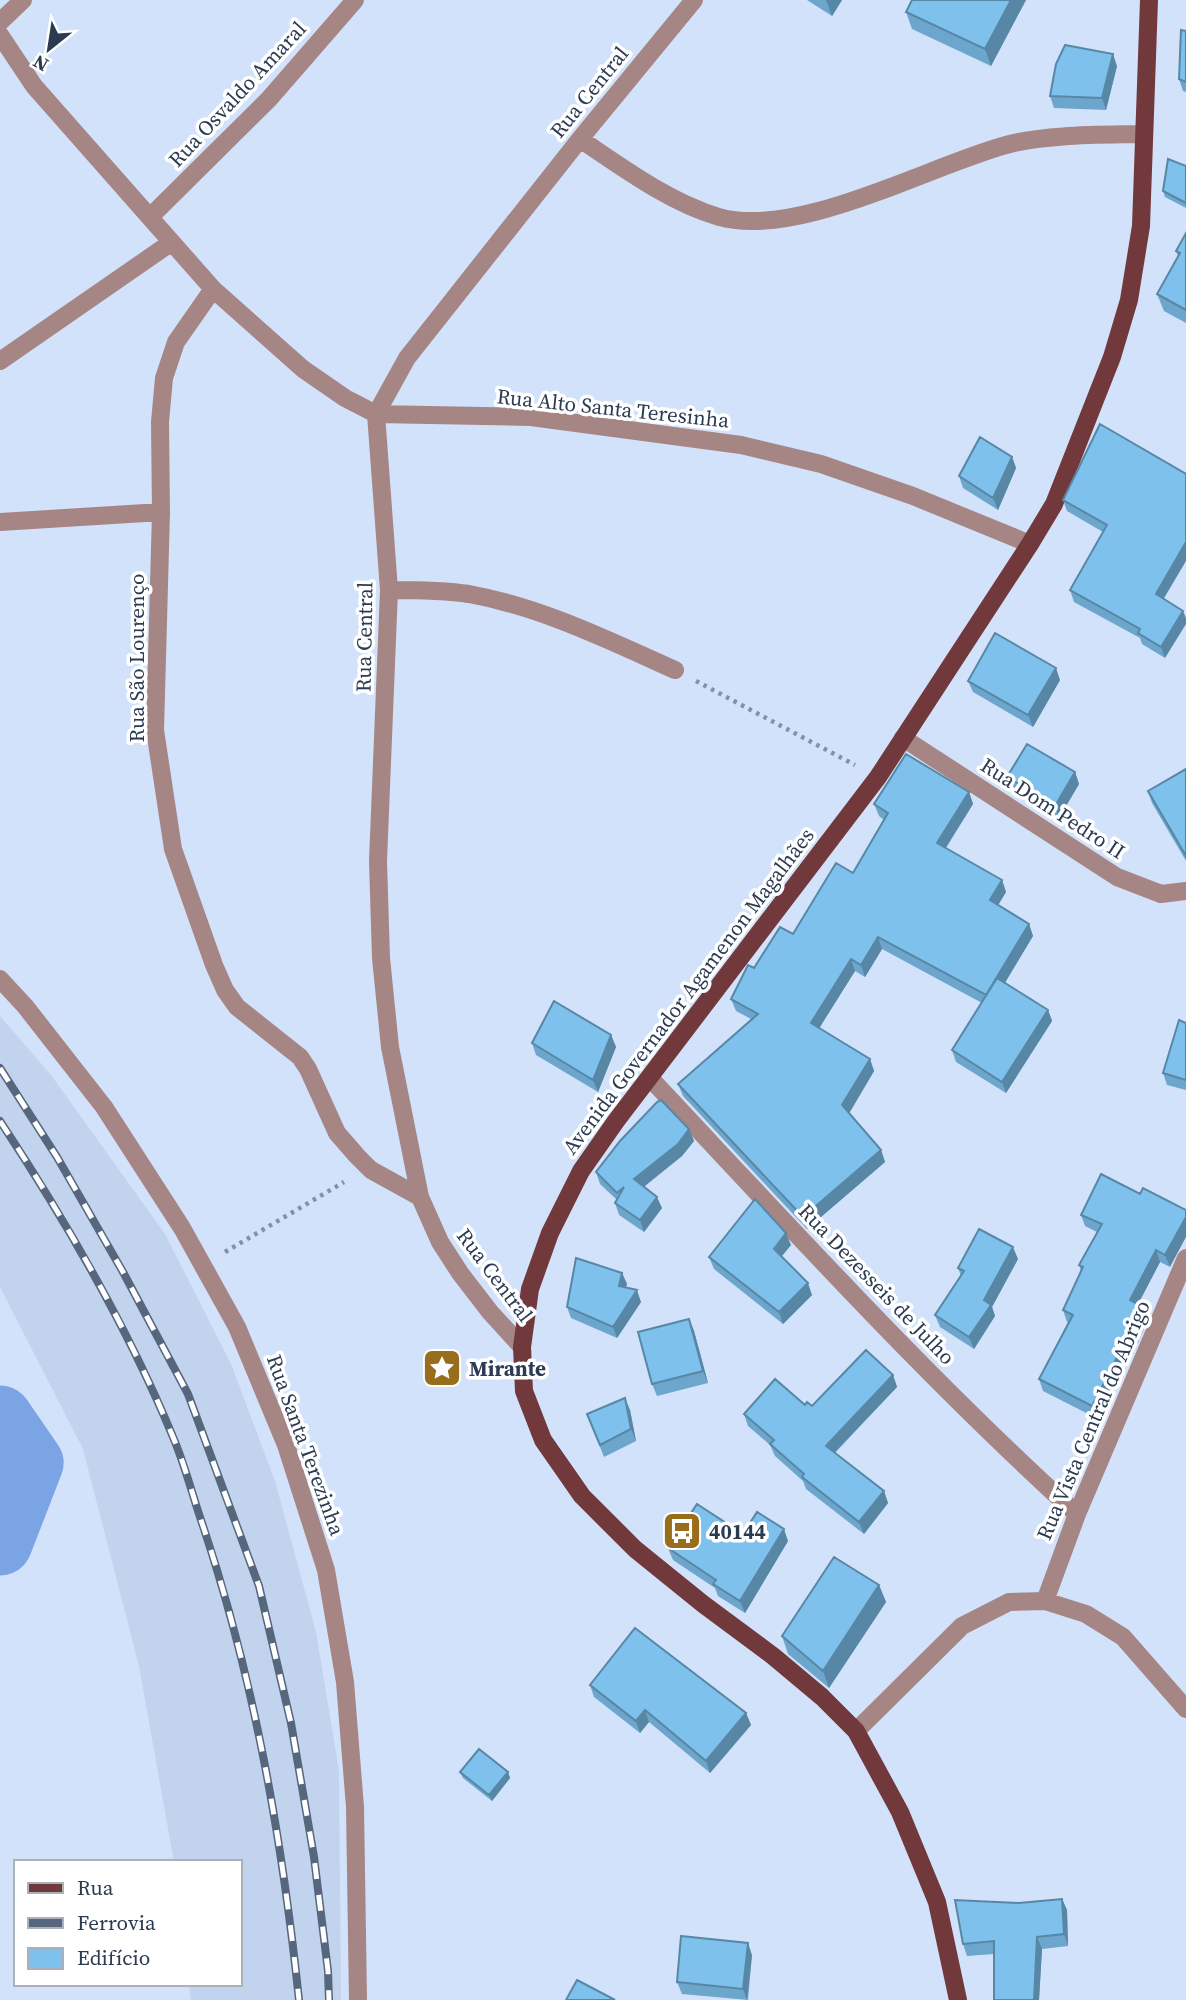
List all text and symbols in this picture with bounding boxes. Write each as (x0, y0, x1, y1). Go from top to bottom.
north arrow (14, 14, 84, 84)
street label: Rua Osvaldo Amaral (162, 15, 312, 173)
street label: Rua Central (543, 40, 635, 144)
text: N (28, 49, 53, 78)
street label: Rua Alto Santa Teresinha (495, 381, 731, 435)
street label: Rua São Lourenço (122, 573, 151, 743)
street label: Rua Central (349, 582, 379, 692)
street label: Rua Dom Pedro II (975, 750, 1131, 866)
street label: Avenida Governador Agamenon Magalhães (555, 822, 821, 1160)
street label: Rua Dezesseis de Julho (792, 1197, 962, 1371)
street label: Rua Central (450, 1222, 540, 1328)
street label: Rua Vista Central do Abrigo (1029, 1296, 1157, 1544)
place icon: Mirante (421, 1347, 463, 1389)
street label: Rua Santa Terezinha (260, 1351, 352, 1540)
place label: Mirante (469, 1354, 546, 1383)
bus stop icon: 40144 (661, 1510, 703, 1552)
place label: 40144 (709, 1517, 766, 1546)
legend (14, 1860, 242, 1986)
text: Rua (77, 1873, 114, 1902)
text: Ferrovia (77, 1908, 156, 1937)
text: Edifício (77, 1943, 150, 1972)

